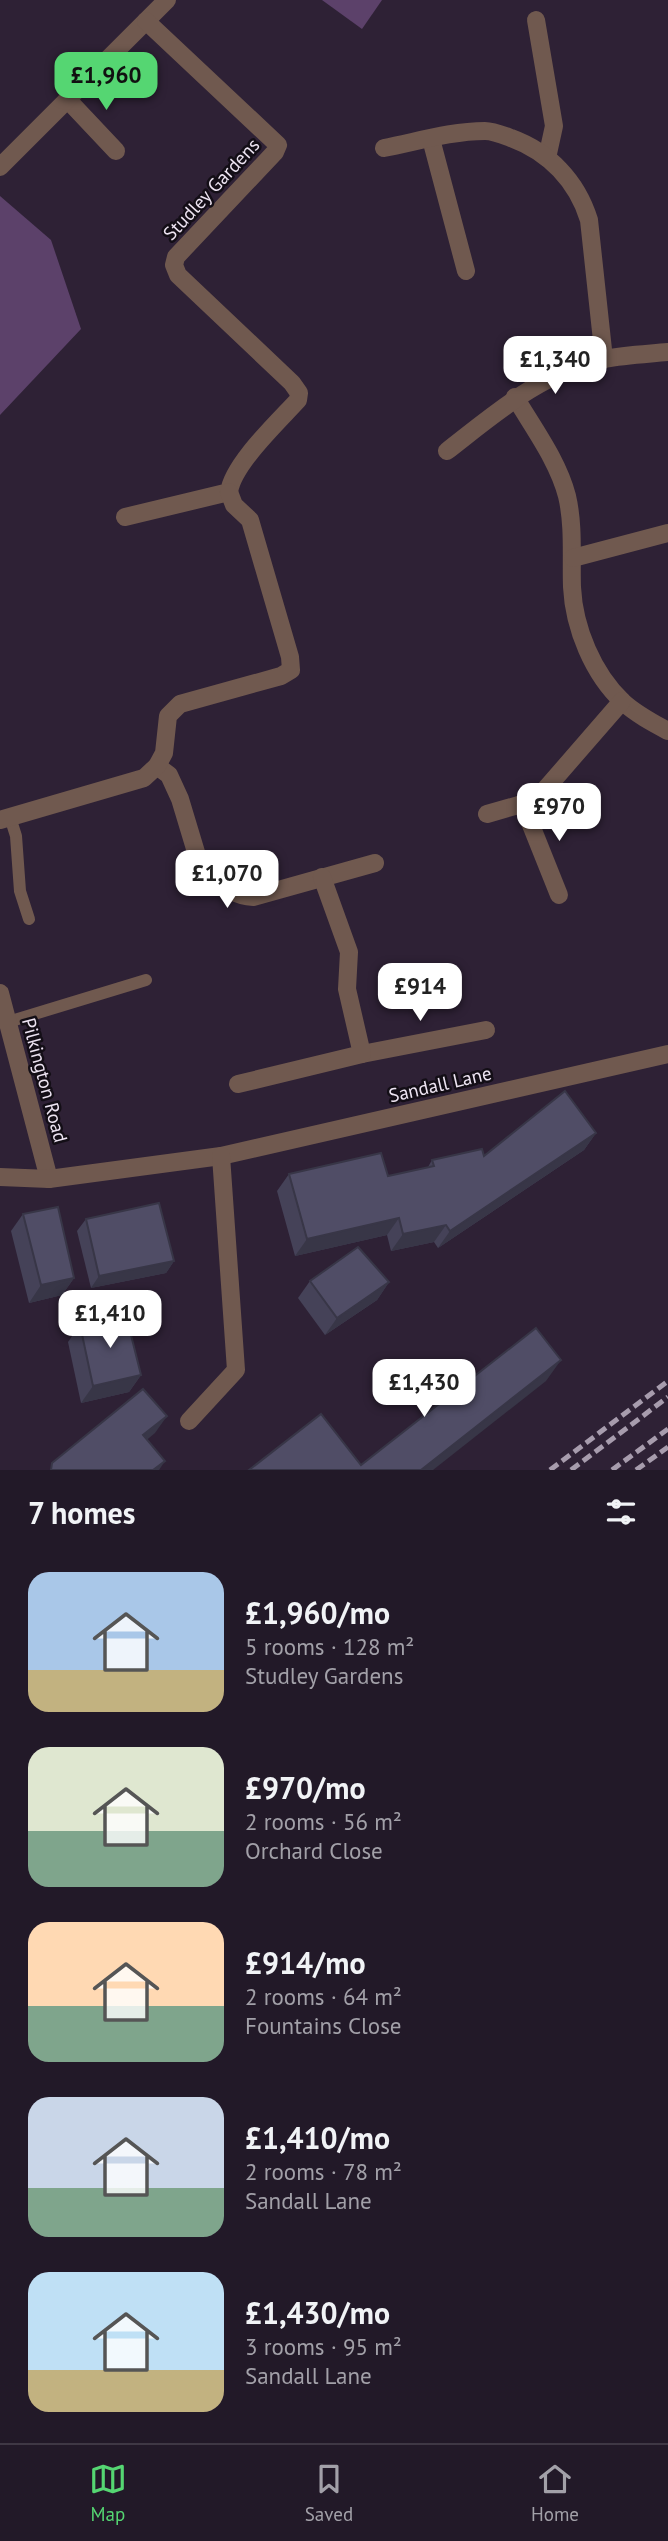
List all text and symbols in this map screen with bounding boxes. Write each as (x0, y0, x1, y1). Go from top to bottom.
pin: £1,960 (49, 52, 163, 112)
text: £1,960 (70, 60, 142, 89)
street label: Studley Gardens (158, 133, 264, 245)
pin: £1,340 (498, 336, 612, 396)
text: £1,340 (519, 344, 591, 373)
pin: £970 (518, 784, 600, 843)
text: £970 (533, 791, 585, 820)
pin: £1,070 (170, 850, 284, 910)
text: £1,070 (191, 858, 263, 887)
pin: £914 (379, 964, 461, 1023)
text: £914 (394, 971, 446, 1000)
street label: Pilkington Road (17, 1015, 73, 1145)
street label: Sandall Lane (386, 1061, 494, 1107)
pin: £1,410 (53, 1290, 167, 1350)
text: £1,410 (74, 1298, 146, 1327)
pin: £1,430 (367, 1360, 481, 1419)
text: £1,430 (388, 1367, 460, 1396)
text: 7 homes (28, 1493, 136, 1532)
icon: filters (602, 1493, 640, 1531)
text: £1,960/mo (245, 1593, 390, 1632)
icon: home (84, 1600, 168, 1684)
text: 5 rooms · 128 m² (245, 1632, 414, 1661)
text: Studley Gardens (245, 1661, 403, 1690)
text: £970/mo (245, 1768, 366, 1807)
icon: home (84, 1775, 168, 1859)
text: 2 rooms · 56 m² (245, 1807, 402, 1836)
text: Orchard Close (245, 1836, 383, 1865)
text: £914/mo (245, 1943, 366, 1982)
icon: home (84, 1950, 168, 2034)
text: 2 rooms · 64 m² (245, 1982, 402, 2011)
text: Fountains Close (245, 2011, 402, 2040)
text: £1,410/mo (245, 2118, 390, 2157)
icon: home (84, 2125, 168, 2209)
text: 2 rooms · 78 m² (245, 2157, 402, 2186)
text: Sandall Lane (245, 2186, 372, 2215)
text: £1,430/mo (245, 2293, 390, 2332)
icon: home (84, 2300, 168, 2384)
text: 3 rooms · 95 m² (245, 2332, 402, 2361)
text: Sandall Lane (245, 2361, 372, 2390)
tab: Map (89, 2460, 127, 2526)
tab: Saved (305, 2460, 353, 2526)
tab: Home (531, 2460, 579, 2526)

